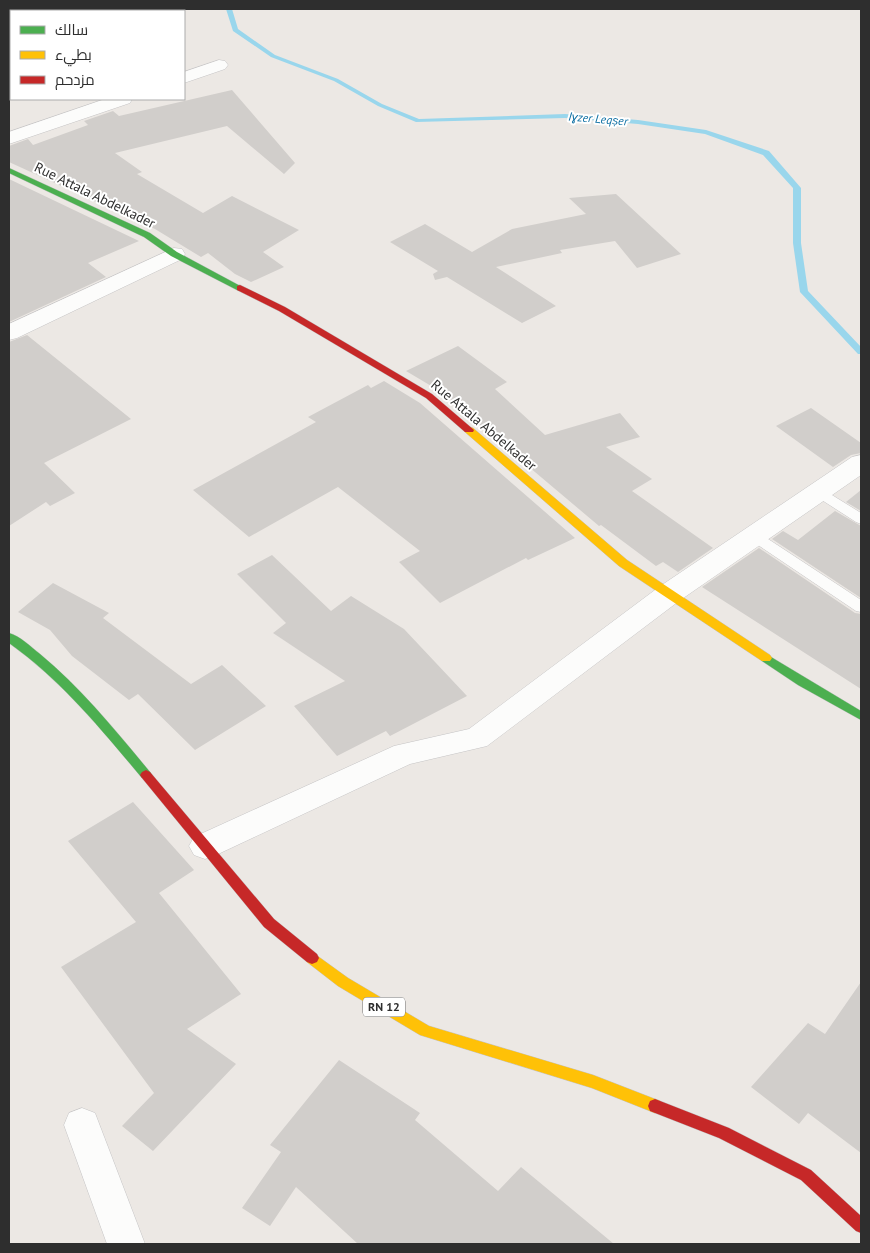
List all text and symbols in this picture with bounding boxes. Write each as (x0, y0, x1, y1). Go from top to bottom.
legend (10, 10, 185, 100)
text: سالك (55, 20, 88, 39)
text: بطيء (55, 45, 92, 67)
text: مزدحم (55, 70, 95, 90)
water label: Iɣzer Leqṣer (568, 108, 629, 129)
street label: Rue Attala Abdelkader (32, 158, 159, 232)
street label: Rue Attala Abdelkader (427, 376, 541, 475)
road number: RN 12 (363, 998, 405, 1016)

